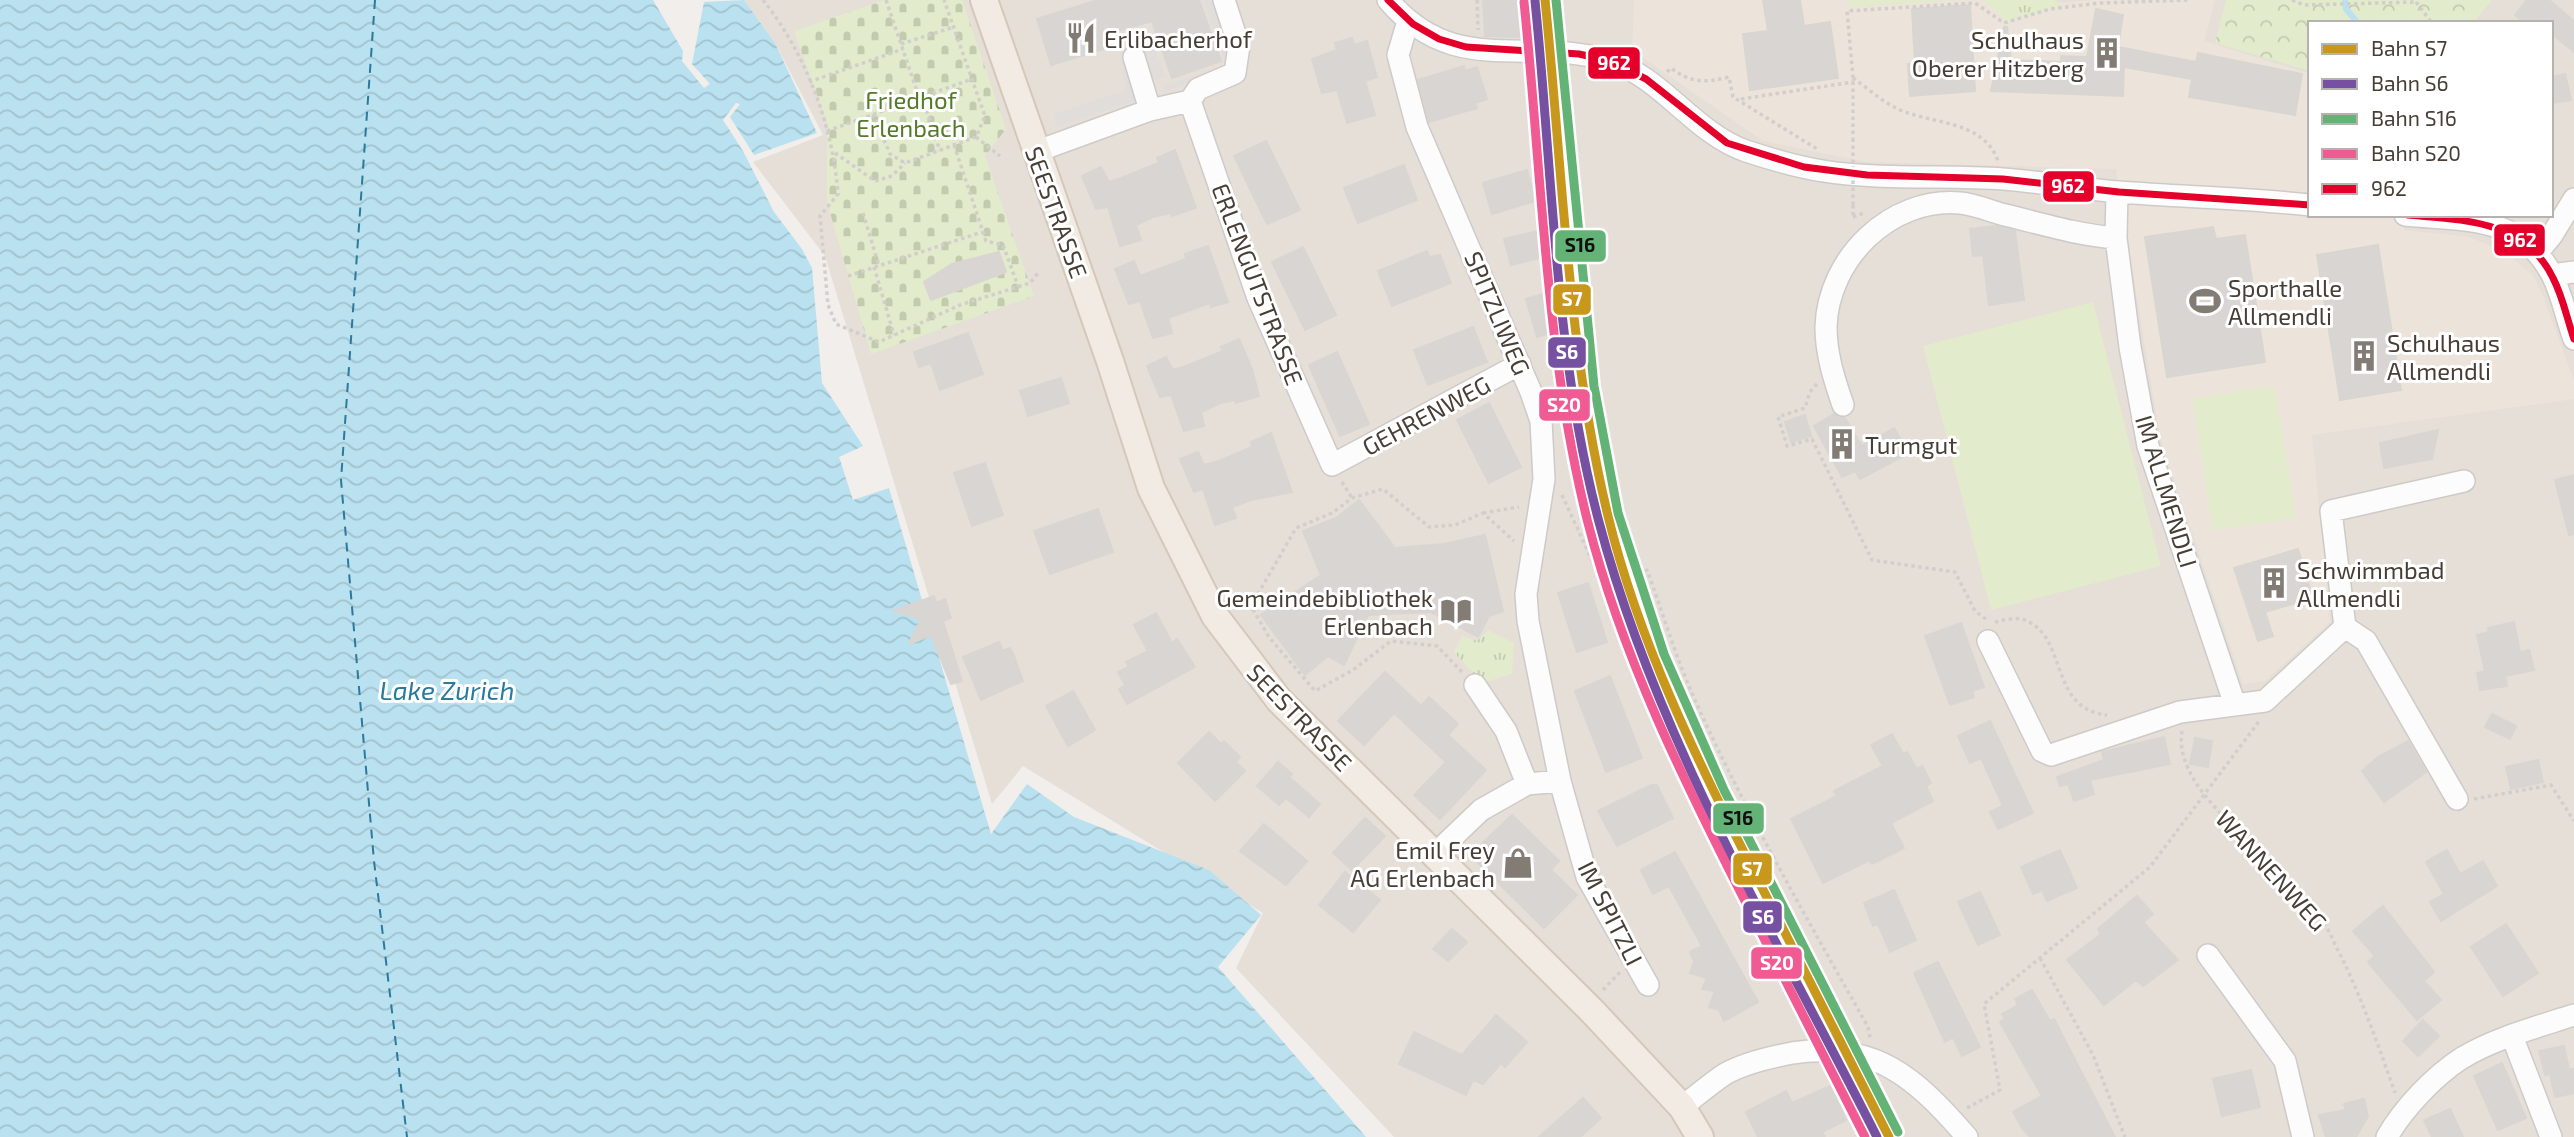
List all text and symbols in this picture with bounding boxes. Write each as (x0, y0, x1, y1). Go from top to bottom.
restaurant icon: Erlibacherhof (1064, 21, 1098, 55)
legend (2308, 21, 2553, 217)
place label: Erlibacherhof (1104, 24, 1253, 53)
place label: Schulhaus Oberer Hitzberg (1912, 25, 2084, 82)
text: Bahn S7 (2371, 35, 2447, 60)
building icon: Schulhaus Oberer Hitzberg (2090, 36, 2124, 70)
line badge: 962 (1587, 46, 1641, 80)
text: 962 (1597, 51, 1631, 74)
text: Bahn S6 (2371, 70, 2448, 95)
park label: Friedhof Erlenbach (856, 85, 966, 142)
text: Bahn S16 (2371, 105, 2457, 130)
text: Bahn S20 (2371, 140, 2461, 165)
street label: SEESTRASSE (1020, 142, 1094, 282)
line badge: 962 (2042, 170, 2095, 203)
text: 962 (2051, 174, 2085, 197)
text: 962 (2371, 175, 2407, 200)
street label: ERLENGUTSTRASSE (1206, 179, 1310, 389)
line badge: 962 (2493, 223, 2546, 257)
text: 962 (2503, 228, 2537, 251)
line badge: S16 (1554, 229, 1607, 263)
text: S16 (1565, 233, 1595, 256)
street label: SPITZLIWEG (1459, 247, 1537, 379)
place label: Sporthalle Allmendli (2228, 273, 2342, 330)
line badge: S7 (1552, 283, 1592, 316)
sports icon: Sporthalle Allmendli (2188, 284, 2222, 318)
text: S7 (1561, 287, 1583, 310)
place label: Schulhaus Allmendli (2387, 328, 2500, 385)
line badge: S6 (1547, 336, 1587, 369)
building icon: Schulhaus Allmendli (2347, 339, 2381, 373)
text: S6 (1556, 340, 1578, 363)
street label: GEHRENWEG (1357, 369, 1495, 461)
line badge: S20 (1538, 388, 1591, 422)
text: S20 (1547, 393, 1581, 416)
street label: IM ALLMENDLI (2130, 411, 2204, 571)
building icon: Turmgut (1825, 427, 1859, 461)
place label: Turmgut (1865, 430, 1957, 459)
place label: Schwimmbad Allmendli (2297, 555, 2445, 612)
building icon: Schwimmbad Allmendli (2257, 566, 2291, 600)
place label: Gemeindebibliothek Erlenbach (1216, 583, 1433, 640)
library icon: Gemeindebibliothek Erlenbach (1439, 594, 1473, 628)
street label: SEESTRASSE (1242, 657, 1358, 777)
water label: Lake Zurich (380, 674, 514, 705)
line badge: S16 (1712, 802, 1765, 835)
street label: WANNENWEG (2210, 804, 2334, 936)
text: S16 (1723, 806, 1753, 829)
place label: Emil Frey AG Erlenbach (1350, 835, 1495, 892)
shop icon: Emil Frey AG Erlenbach (1501, 846, 1535, 880)
line badge: S7 (1732, 852, 1773, 886)
street label: IM SPITZLI (1572, 856, 1650, 970)
text: S7 (1741, 857, 1763, 880)
line badge: S6 (1742, 900, 1783, 934)
text: S6 (1752, 905, 1774, 928)
line badge: S20 (1750, 946, 1803, 980)
text: S20 (1760, 951, 1794, 974)

